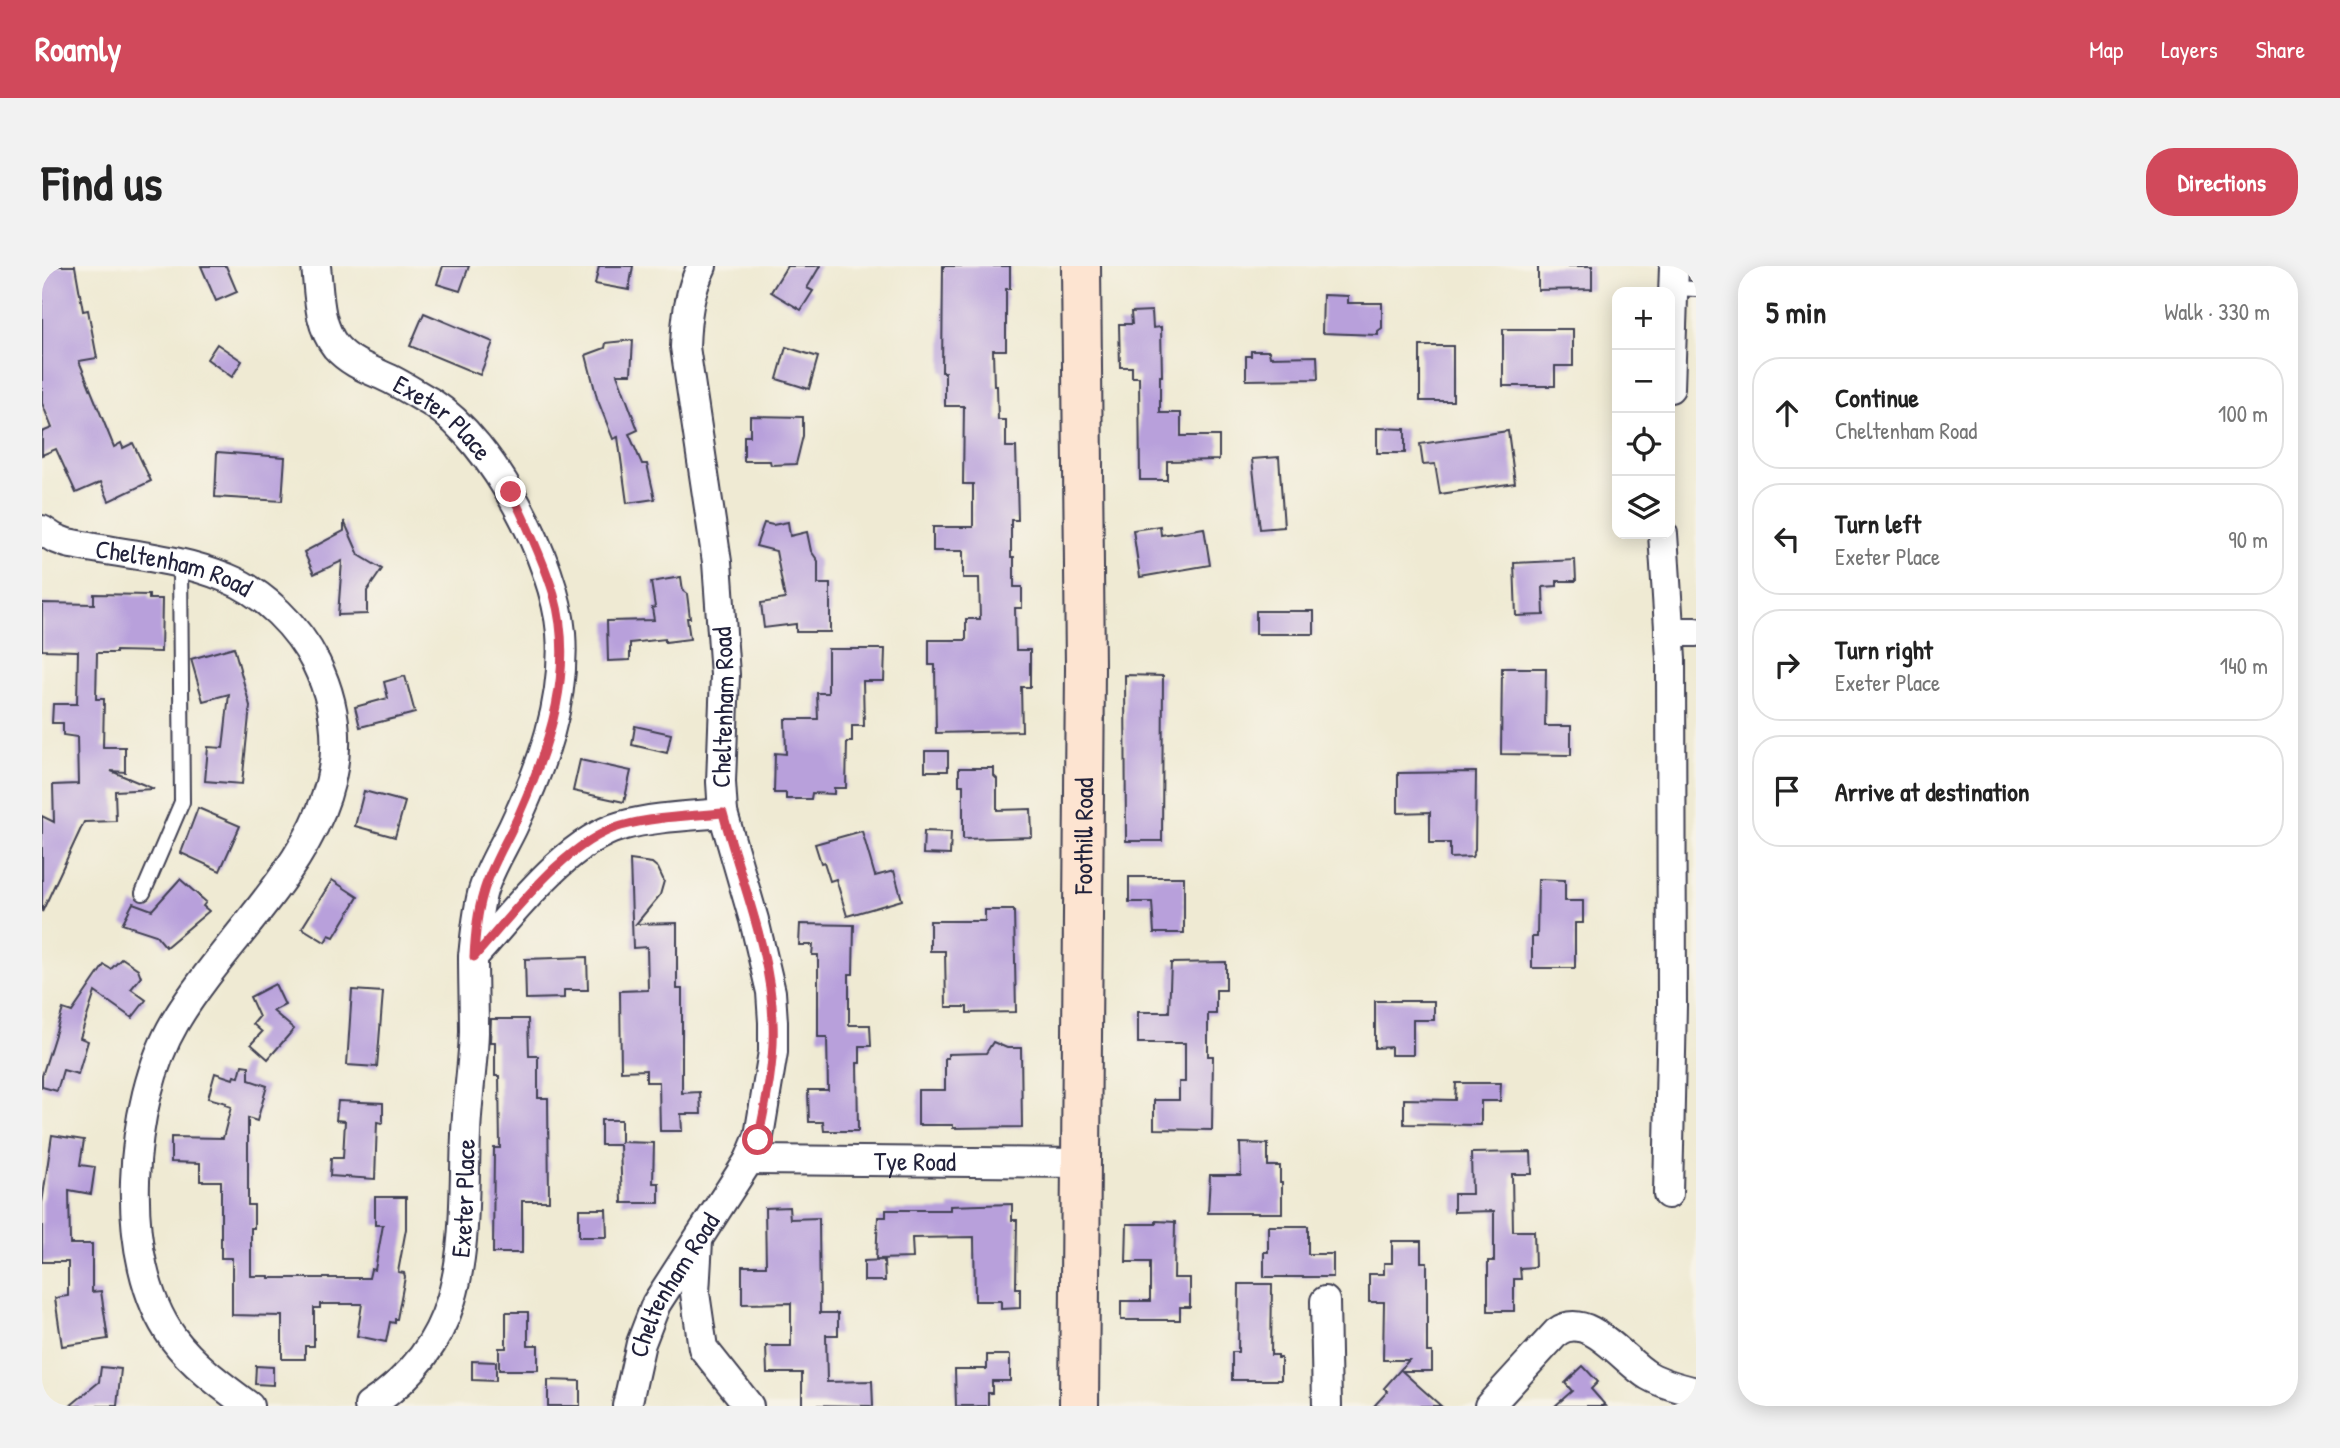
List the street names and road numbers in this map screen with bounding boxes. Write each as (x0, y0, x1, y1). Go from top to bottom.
street label: Exeter Place (387, 366, 501, 467)
street label: Cheltenham Road (93, 531, 259, 605)
street label: Cheltenham Road (703, 626, 742, 789)
street label: Foothill Road (1065, 778, 1101, 895)
street label: Exeter Place (442, 1138, 483, 1259)
street label: Tye Road (874, 1143, 956, 1179)
street label: Cheltenham Road (620, 1206, 727, 1360)

